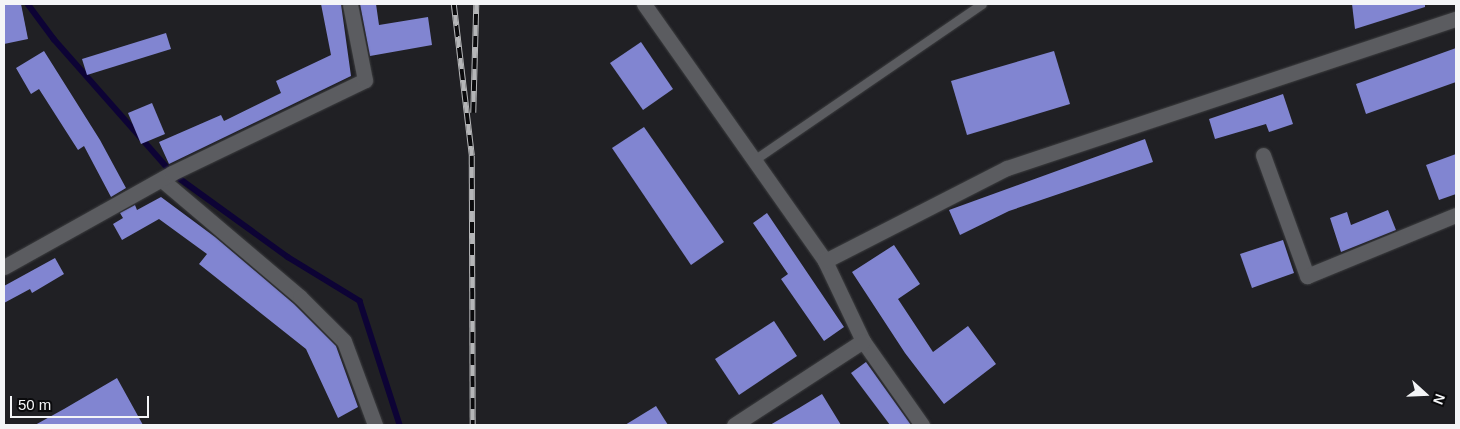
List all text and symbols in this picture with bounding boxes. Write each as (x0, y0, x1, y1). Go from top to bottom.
north arrow (1400, 369, 1450, 419)
scale bar (12, 386, 151, 418)
text: N (1430, 392, 1448, 407)
text: 50 m (18, 396, 51, 413)

